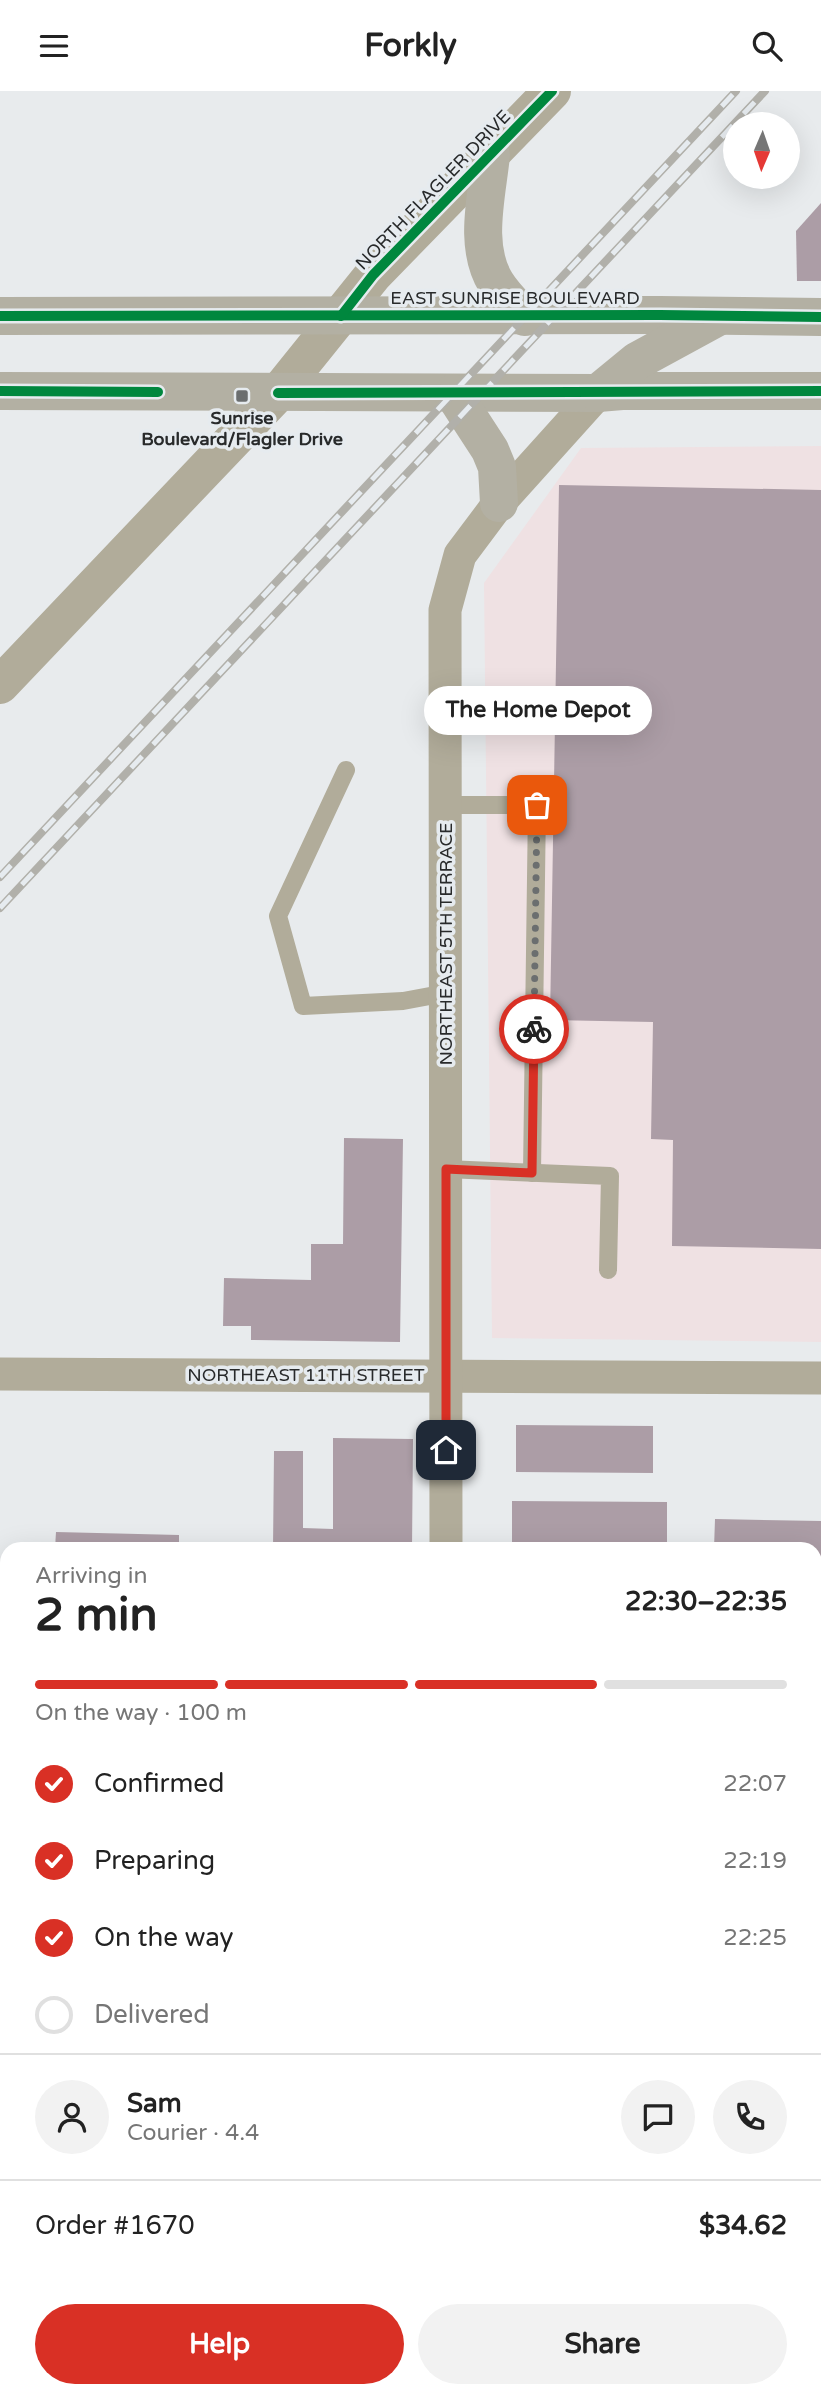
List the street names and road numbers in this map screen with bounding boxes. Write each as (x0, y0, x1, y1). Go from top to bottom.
street label: NORTH FLAGLER DRIVE (351, 106, 515, 274)
street label: EAST SUNRISE BOULEVARD (390, 287, 640, 309)
street label: NORTHEAST 5TH TERRACE (435, 822, 457, 1066)
street label: NORTHEAST 11TH STREET (187, 1364, 425, 1386)

